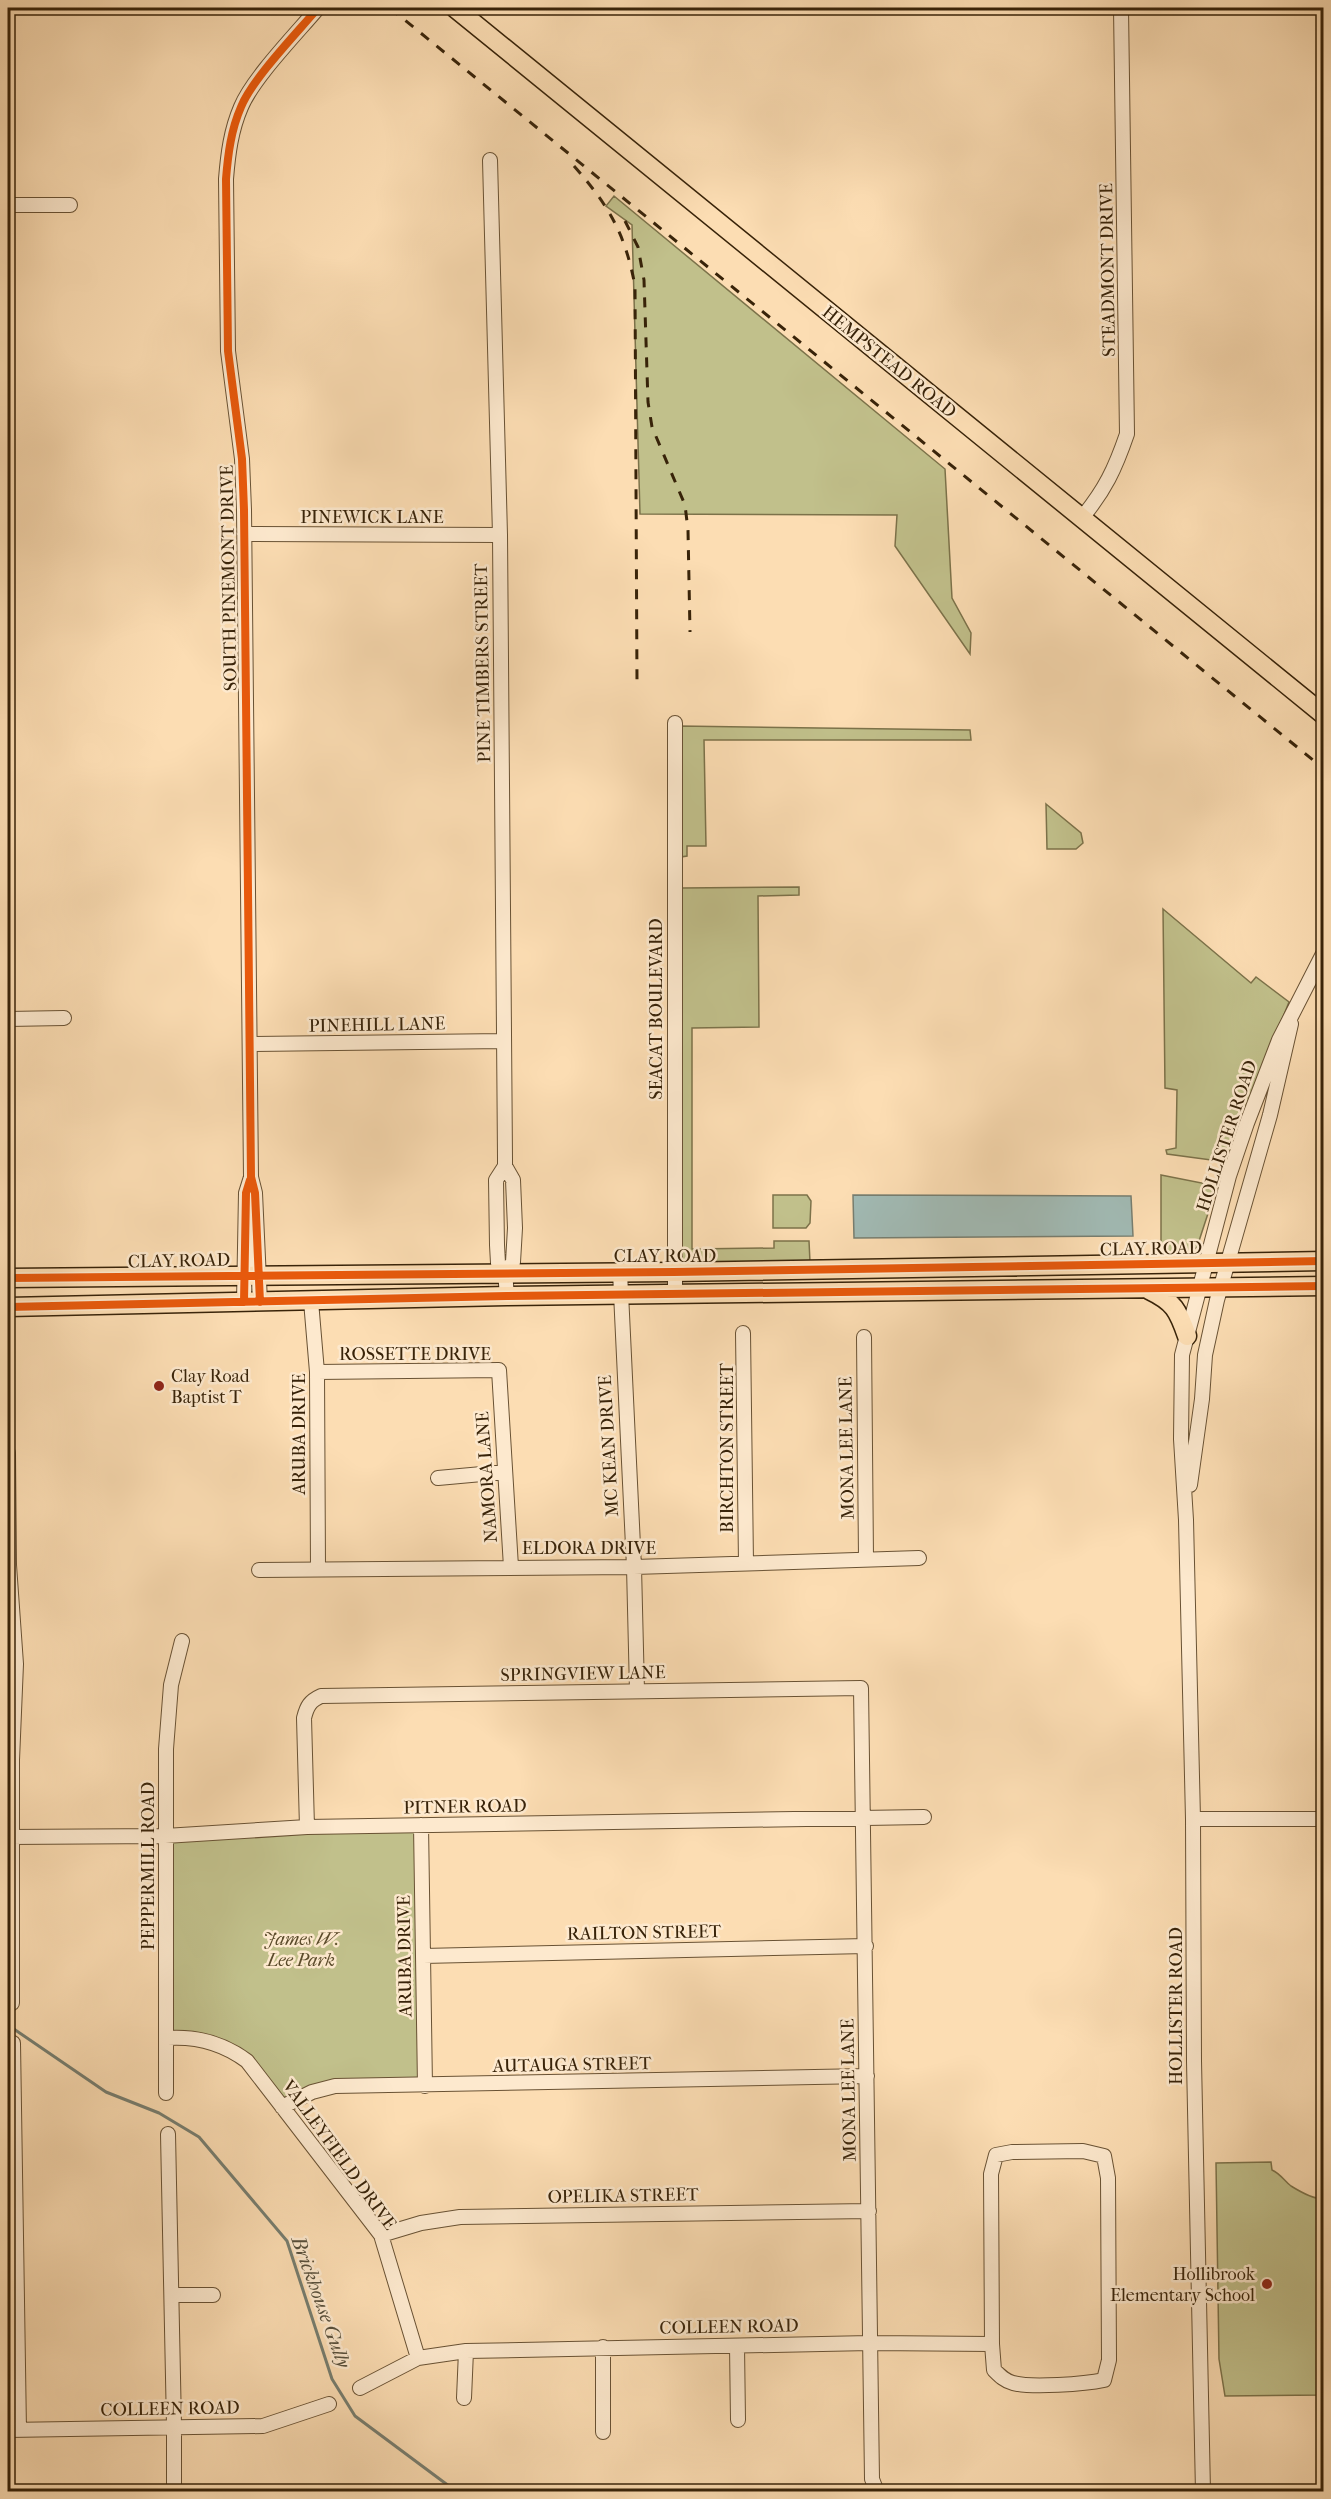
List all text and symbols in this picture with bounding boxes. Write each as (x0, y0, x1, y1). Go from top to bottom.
street label: STEADMONT DRIVE (1096, 183, 1120, 357)
street label: HEMPSTEAD ROAD (818, 302, 960, 422)
street label: SOUTH PINEMONT DRIVE (217, 465, 241, 691)
street label: PINEWICK LANE (300, 507, 444, 528)
street label: PINE TIMBERS STREET (471, 562, 495, 763)
street label: SEACAT BOULEVARD (646, 918, 667, 1100)
street label: PINEHILL LANE (308, 1013, 446, 1037)
street label: HOLLISTER ROAD (1193, 1058, 1261, 1214)
street label: CLAY ROAD (1100, 1238, 1202, 1260)
street label: CLAY ROAD (614, 1246, 716, 1267)
street label: CLAY ROAD (128, 1250, 230, 1272)
street label: ROSSETTE DRIVE (339, 1344, 491, 1365)
street label: BIRCHTON STREET (717, 1362, 738, 1533)
place label: Clay Road Baptist T (171, 1366, 250, 1408)
street label: ARUBA DRIVE (289, 1373, 310, 1496)
street label: MC KEAN DRIVE (595, 1375, 623, 1517)
street label: MONA LEE LANE (835, 1376, 859, 1520)
marker: Clay Road Baptist T (152, 1379, 166, 1393)
street label: NAMORA LANE (472, 1411, 502, 1543)
street label: ELDORA DRIVE (522, 1538, 656, 1559)
street label: SPRINGVIEW LANE (500, 1662, 666, 1686)
street label: PEPPERMILL ROAD (138, 1782, 159, 1950)
street label: PITNER ROAD (403, 1795, 527, 1819)
street label: ARUBA DRIVE (393, 1895, 417, 2018)
street label: RAILTON STREET (567, 1921, 722, 1945)
street label: HOLLISTER ROAD (1166, 1927, 1187, 2085)
park label: James W. Lee Park (263, 1929, 341, 1971)
street label: MONA LEE LANE (837, 2018, 861, 2162)
street label: AUTAUGA STREET (491, 2053, 652, 2077)
street label: VALLEYFIELD DRIVE (277, 2075, 400, 2234)
street label: OPELIKA STREET (547, 2184, 699, 2208)
water label: Brickhouse Gully (286, 2232, 356, 2372)
place label: Hollibrook Elementary School (1110, 2264, 1256, 2306)
marker: Hollibrook Elementary School (1260, 2277, 1274, 2291)
street label: COLLEEN ROAD (659, 2315, 799, 2339)
street label: COLLEEN ROAD (100, 2397, 240, 2421)

